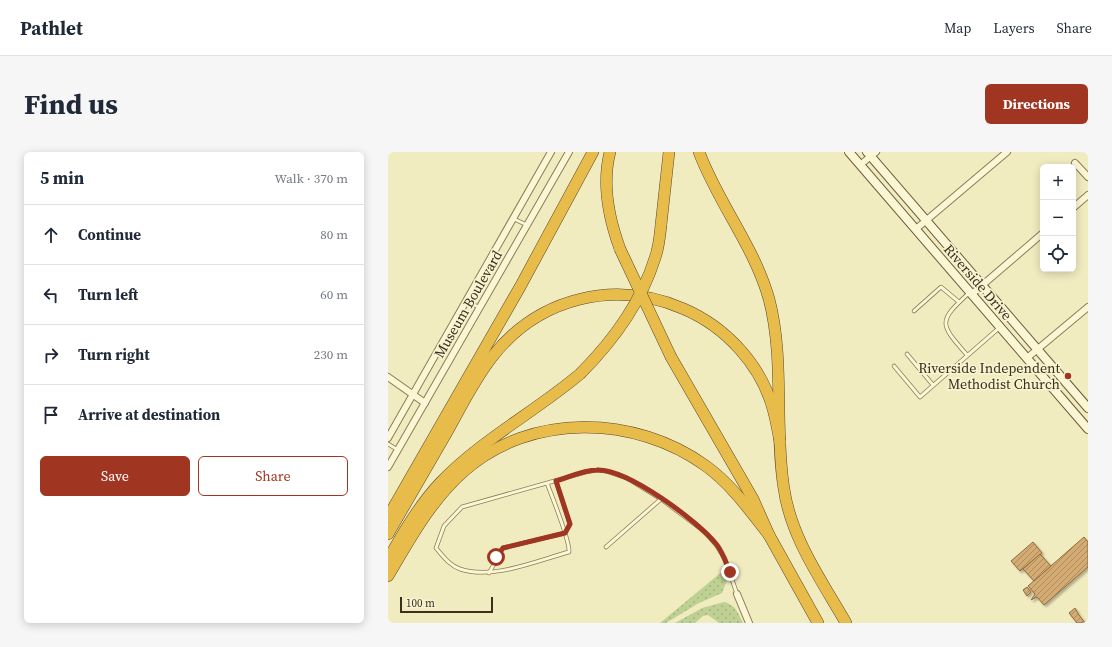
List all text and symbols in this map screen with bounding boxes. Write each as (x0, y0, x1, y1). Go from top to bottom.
text: Pathlet (20, 15, 83, 41)
text: Map (944, 18, 971, 38)
text: Layers (993, 18, 1035, 38)
text: Share (1057, 18, 1092, 38)
button: Directions (985, 84, 1088, 124)
text: Find us (24, 85, 118, 123)
map controls (1040, 164, 1076, 272)
button: + (1040, 164, 1076, 200)
text: 5 min (40, 166, 84, 190)
text: Walk · 370 m (275, 170, 348, 187)
button: − (1040, 200, 1076, 236)
icon: ahead (40, 224, 62, 246)
text: Continue (78, 224, 141, 245)
text: 80 m (320, 226, 348, 243)
button: locate (1040, 236, 1076, 272)
street label: Riverside Drive (939, 240, 1017, 324)
street label: Museum Boulevard (429, 247, 507, 361)
icon: left (40, 284, 62, 306)
text: Turn left (78, 284, 138, 305)
text: 60 m (320, 286, 348, 303)
icon: right (40, 344, 62, 366)
text: Turn right (78, 344, 150, 365)
text: 230 m (314, 346, 348, 363)
place label: Riverside Independent Methodist Church (918, 358, 1060, 394)
marker: Riverside Independent Methodist Church (1063, 371, 1073, 381)
icon: arrive (40, 404, 62, 426)
text: Arrive at destination (78, 404, 220, 425)
button: Save (40, 456, 190, 496)
button: Share (198, 456, 348, 496)
route start (487, 548, 505, 566)
route end (721, 563, 739, 581)
scale bar (400, 595, 493, 614)
text: 100 m (406, 596, 435, 611)

